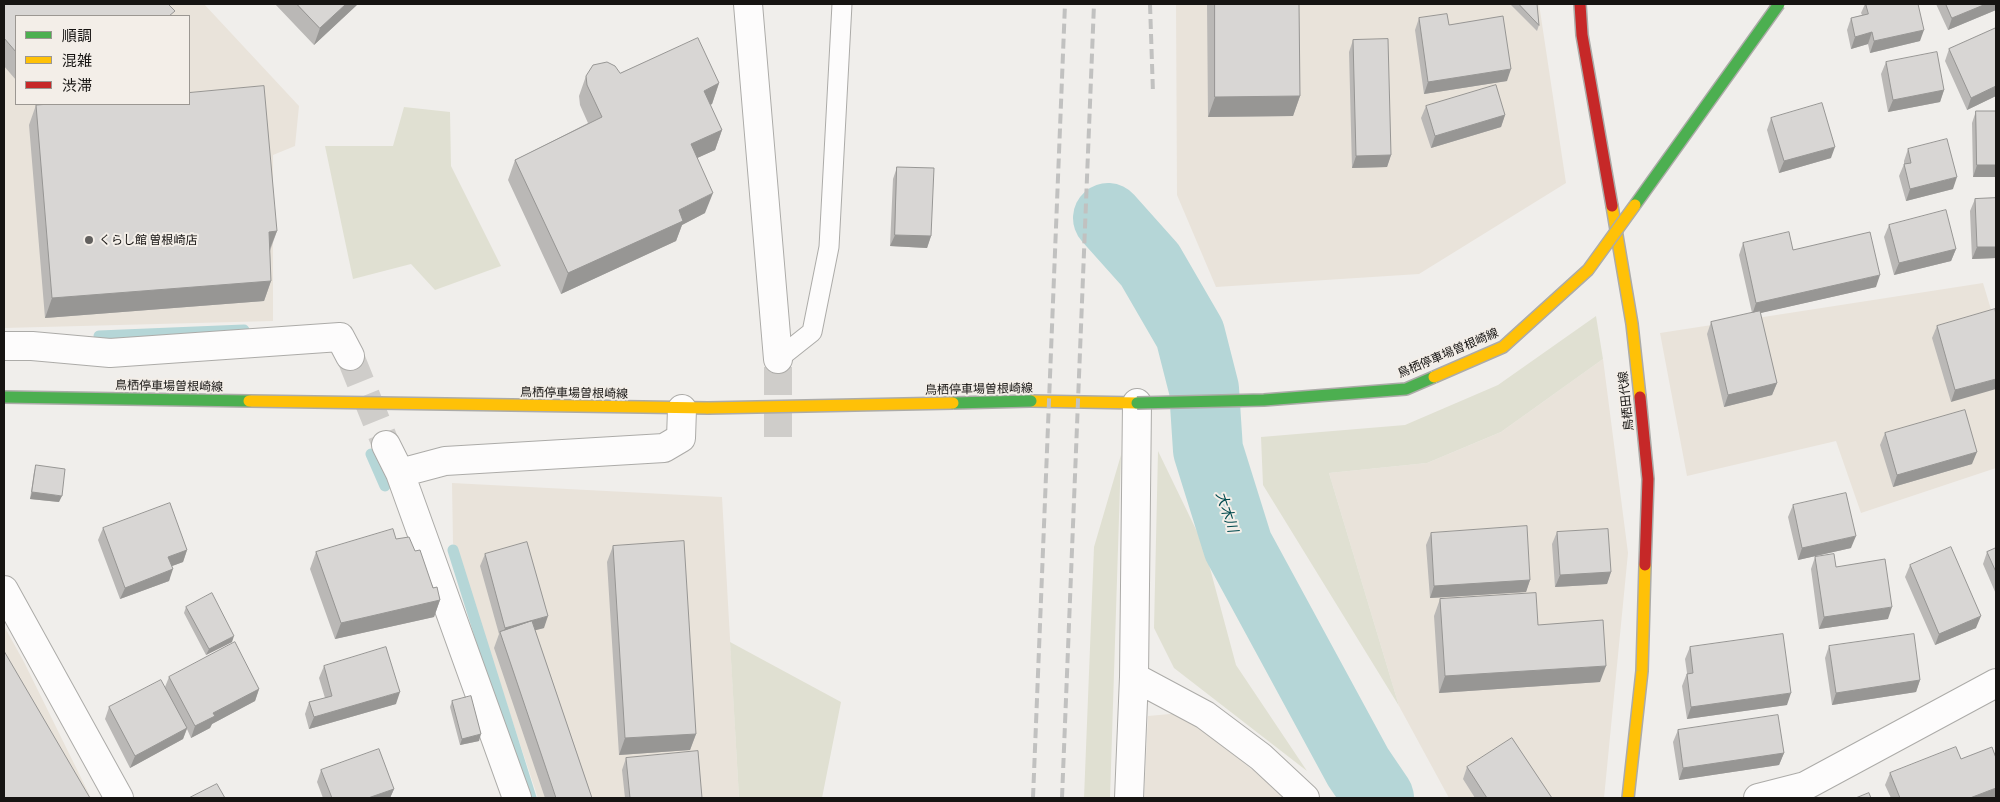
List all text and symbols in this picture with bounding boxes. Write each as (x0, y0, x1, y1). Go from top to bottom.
legend (15, 15, 190, 105)
text: 順調 (62, 26, 92, 44)
text: 混雑 (62, 51, 92, 69)
text: 渋滞 (62, 76, 92, 94)
place label: くらし館 曽根崎店 (99, 233, 197, 247)
marker: くらし館 曽根崎店 (83, 234, 95, 246)
street label: 鳥栖停車場曽根崎線 (1395, 325, 1501, 381)
street label: 鳥栖田代線 (1616, 370, 1636, 432)
street label: 鳥栖停車場曽根崎線 (115, 378, 223, 394)
street label: 鳥栖停車場曽根崎線 (925, 381, 1033, 397)
street label: 鳥栖停車場曽根崎線 (520, 385, 628, 401)
water label: 大木川 (1213, 489, 1241, 535)

